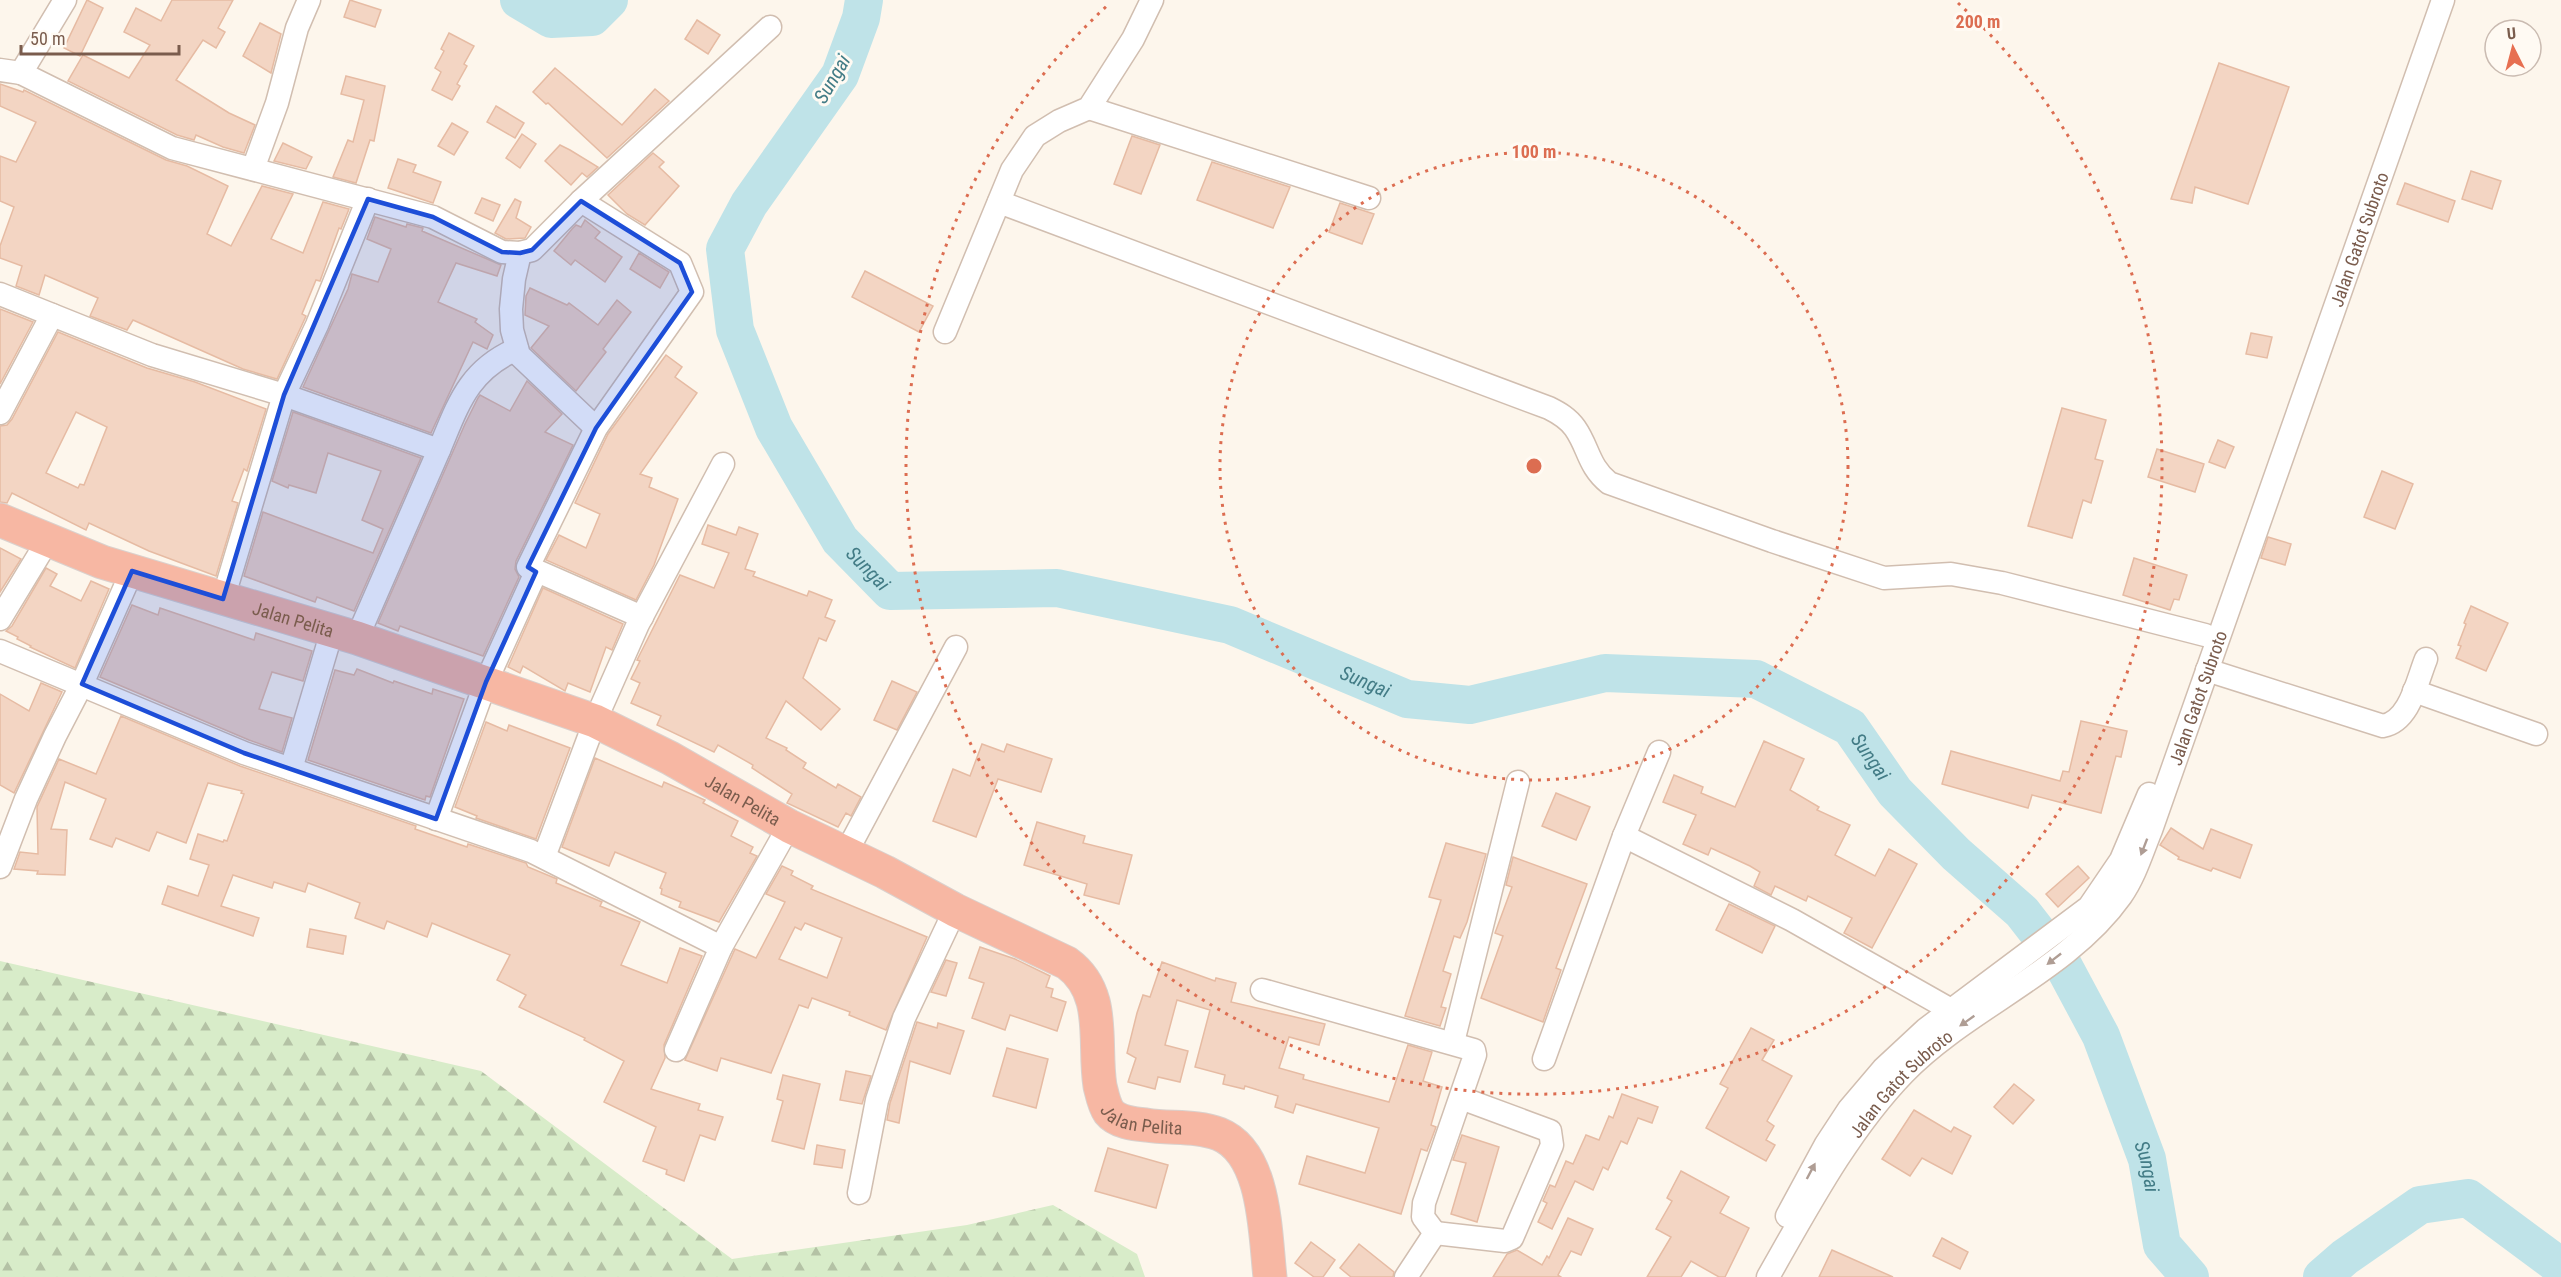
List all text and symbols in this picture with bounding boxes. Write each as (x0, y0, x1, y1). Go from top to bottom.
text: 200 m (1956, 11, 2000, 32)
scale bar (21, 18, 178, 56)
north arrow (2483, 18, 2543, 78)
text: U (2506, 24, 2517, 44)
text: 50 m (30, 28, 65, 49)
water label: Sungai (809, 50, 856, 108)
text: 100 m (1512, 141, 1556, 162)
street label: Jalan Gatot Subroto (2325, 169, 2392, 309)
centre of rings (1524, 456, 1544, 476)
water label: Sungai (841, 542, 895, 596)
street label: Jalan Pelita (250, 597, 336, 641)
street label: Jalan Gatot Subroto (2164, 628, 2231, 768)
water label: Sungai (1337, 660, 1395, 703)
water label: Sungai (1846, 728, 1896, 785)
street label: Jalan Pelita (701, 770, 784, 829)
one-way arrow (2139, 839, 2149, 857)
one-way arrow (2046, 953, 2062, 966)
one-way arrow (1960, 1015, 1976, 1027)
street label: Jalan Gatot Subroto (1845, 1025, 1956, 1141)
street label: Jalan Pelita (1096, 1101, 1183, 1138)
water label: Sungai (2129, 1137, 2165, 1195)
one-way arrow (1806, 1162, 1816, 1179)

